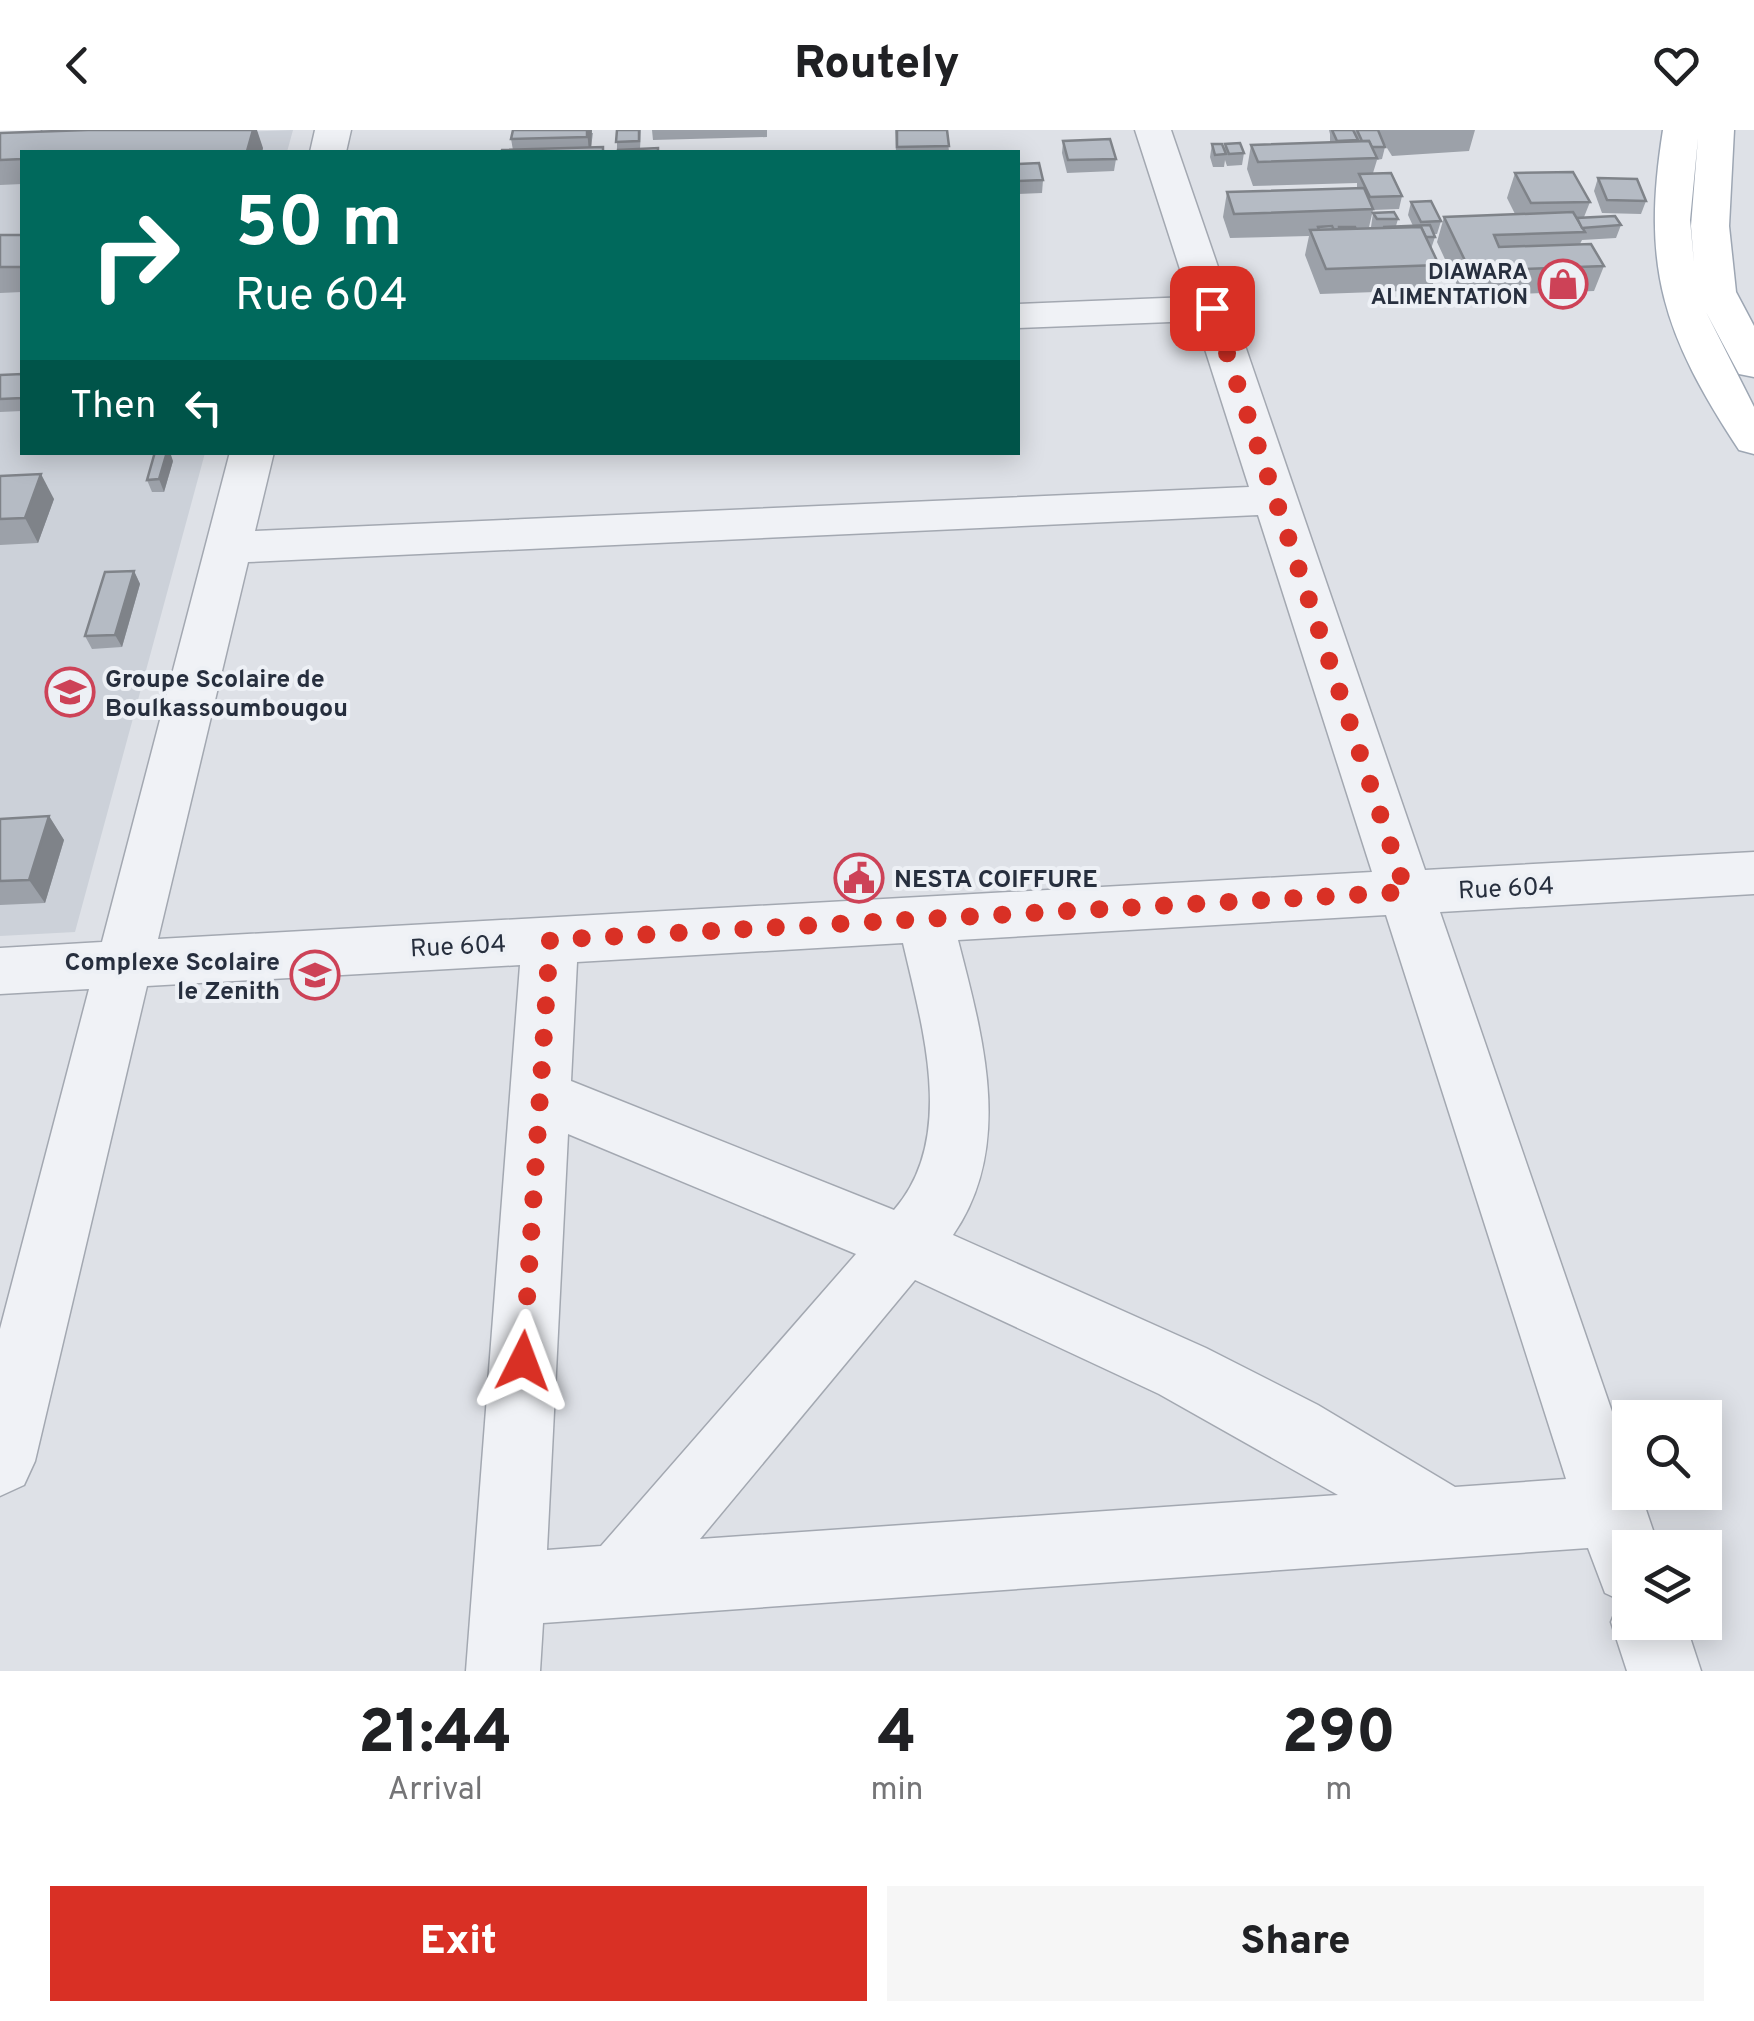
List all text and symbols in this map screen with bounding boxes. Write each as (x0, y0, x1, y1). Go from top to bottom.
text: Routely (794, 37, 960, 94)
icon: back (50, 38, 105, 93)
icon: heart (1649, 38, 1704, 93)
text: 50 m (235, 182, 402, 271)
icon: right (70, 190, 200, 320)
shop icon: DIAWARA ALIMENTATION (1537, 258, 1589, 310)
place label: DIAWARA ALIMENTATION (1371, 260, 1528, 312)
pin (1170, 266, 1255, 351)
text: Rue 604 (235, 269, 408, 326)
icon: arrive (1185, 281, 1240, 336)
icon: left (176, 380, 231, 435)
text: Then (70, 383, 156, 432)
place label: Groupe Scolaire de Boulkassoumbougou (105, 665, 348, 726)
school or university icon: Groupe Scolaire de Boulkassoumbougou (44, 666, 96, 718)
public building icon: NESTA COIFFURE (833, 852, 885, 904)
place label: NESTA COIFFURE (894, 865, 1098, 897)
street label: Rue 604 (1457, 872, 1555, 908)
street label: Rue 604 (409, 930, 507, 966)
place label: Complexe Scolaire le Zenith (65, 948, 280, 1009)
school or university icon: Complexe Scolaire le Zenith (289, 949, 341, 1001)
position arrow (471, 1309, 575, 1413)
map controls (1612, 1400, 1722, 1640)
button: search (1612, 1400, 1722, 1510)
button: layers (1612, 1530, 1722, 1640)
text: 21:44 (358, 1698, 512, 1774)
text: 4 (878, 1698, 917, 1774)
text: 290 (1282, 1698, 1396, 1774)
text: Arrival (387, 1771, 483, 1811)
text: min (870, 1771, 924, 1811)
text: m (1325, 1771, 1352, 1811)
button: Exit (50, 1886, 867, 2001)
button: Share (887, 1886, 1704, 2001)

